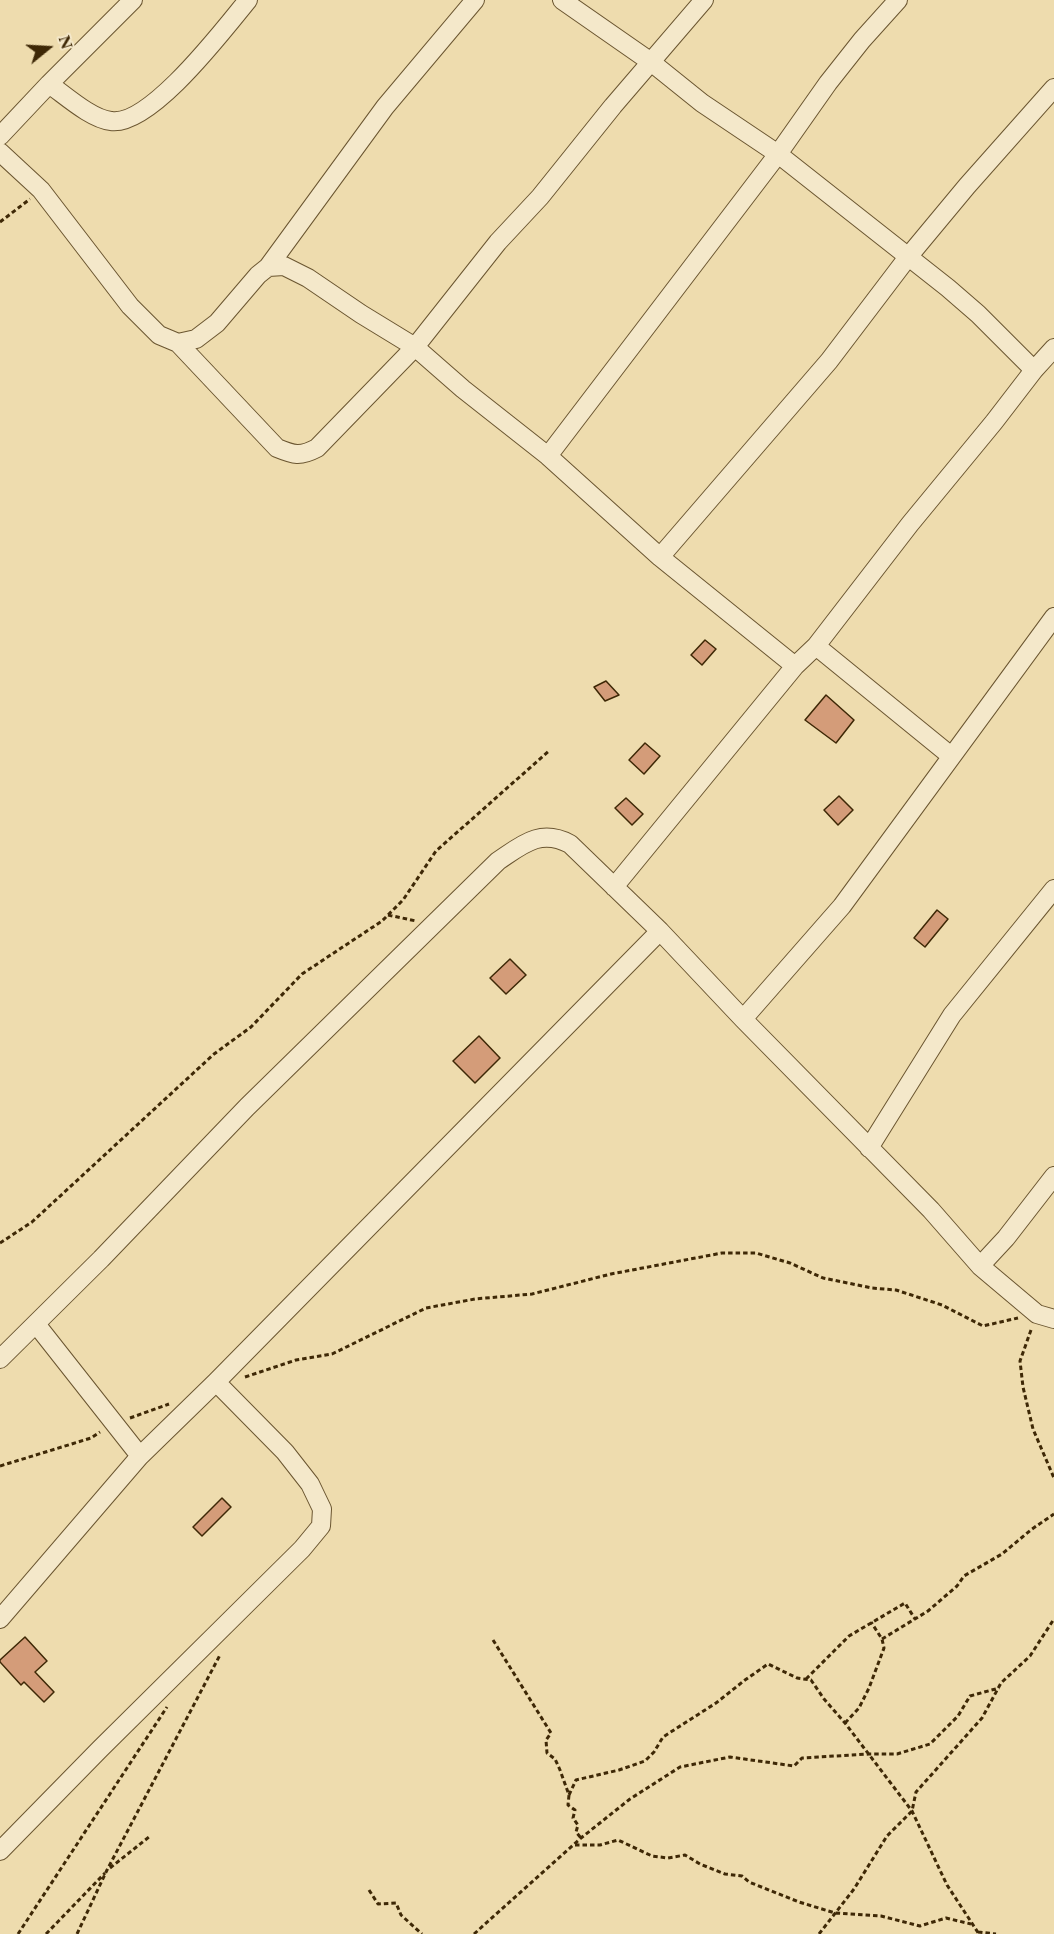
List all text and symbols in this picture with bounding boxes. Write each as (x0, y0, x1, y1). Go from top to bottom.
north arrow (18, 18, 78, 78)
text: N (54, 33, 78, 52)

